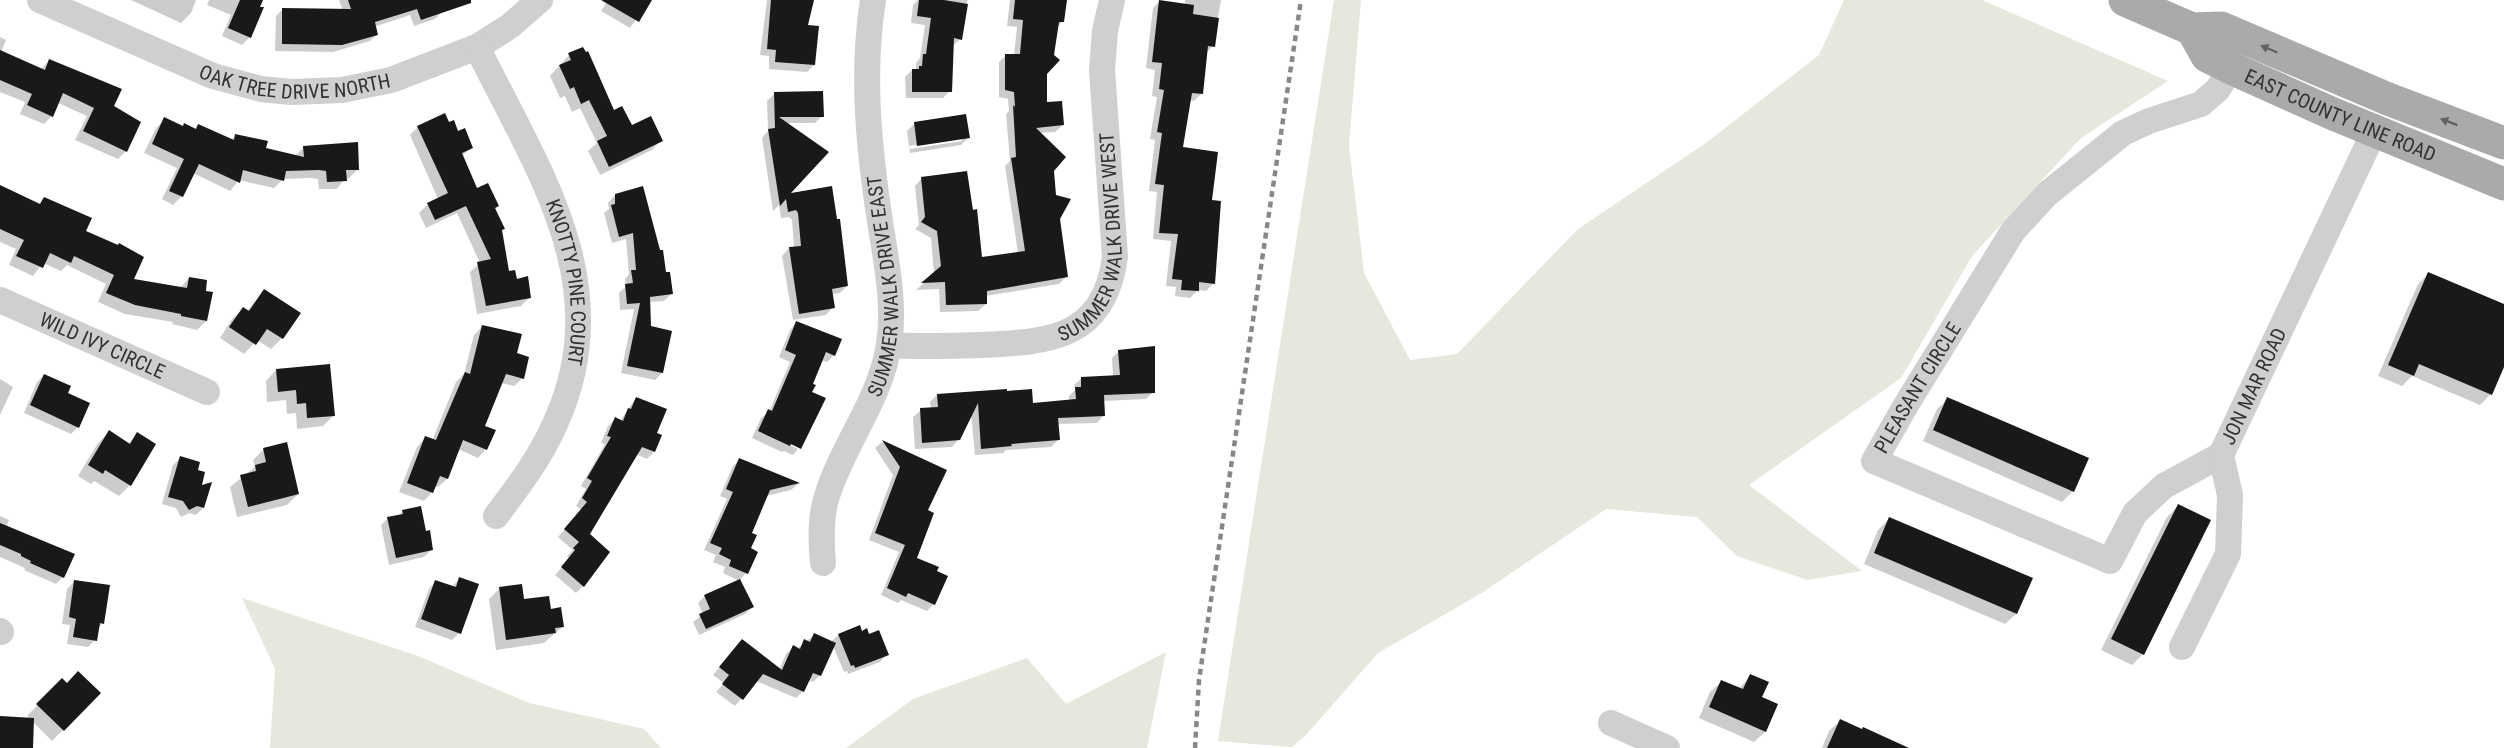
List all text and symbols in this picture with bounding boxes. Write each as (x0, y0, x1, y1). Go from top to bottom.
one-way arrow (2260, 44, 2277, 53)
street label: OAK TREE DRIVE NORTH (195, 59, 393, 104)
street label: EAST COUNTY LINE ROAD (2241, 64, 2440, 167)
one-way arrow (2440, 117, 2458, 127)
street label: SUMMER WALK DRIVE WEST (1054, 132, 1127, 346)
street label: SUMMER WALK DRIVE EAST (862, 174, 903, 400)
street label: KNOTTY PINE COURT (541, 196, 590, 367)
street label: WILD IVY CIRCLE (36, 307, 169, 384)
street label: PLEASANT CIRCLE (1869, 318, 1966, 458)
street label: JON MAR ROAD (2216, 324, 2291, 448)

